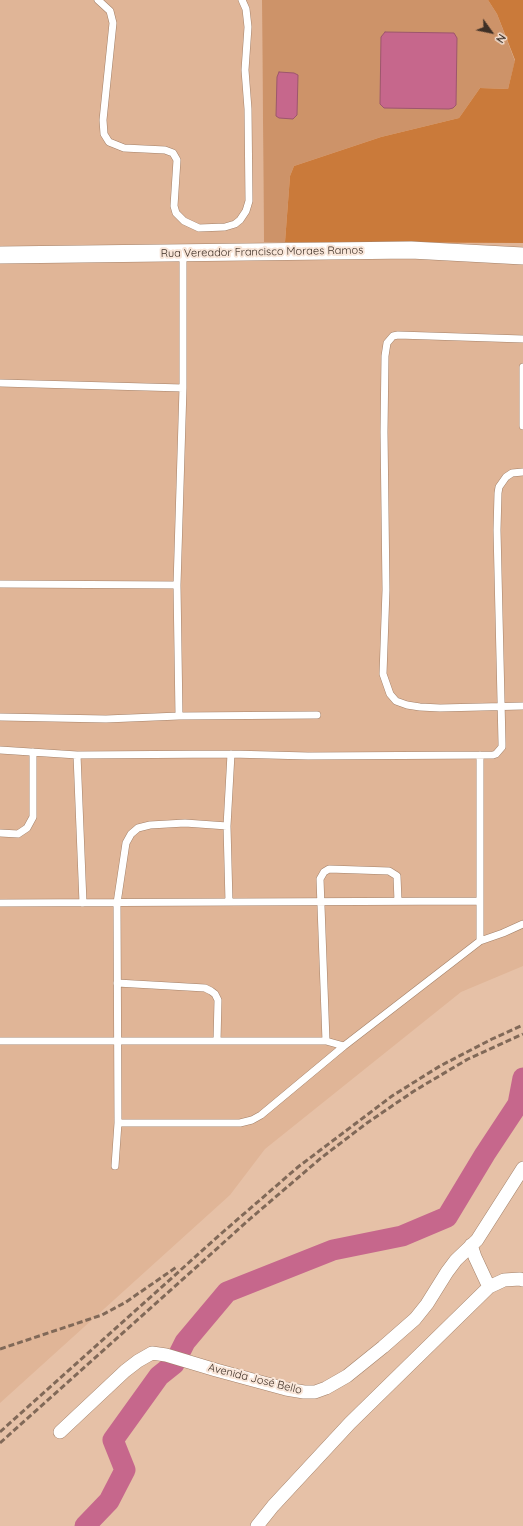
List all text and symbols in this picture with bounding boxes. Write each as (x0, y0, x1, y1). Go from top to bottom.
north arrow (471, 12, 511, 52)
text: N (493, 31, 509, 46)
street label: Rua Vereador Francisco Moraes Ramos (161, 244, 363, 260)
street label: Avenida José Bello (207, 1361, 303, 1397)

